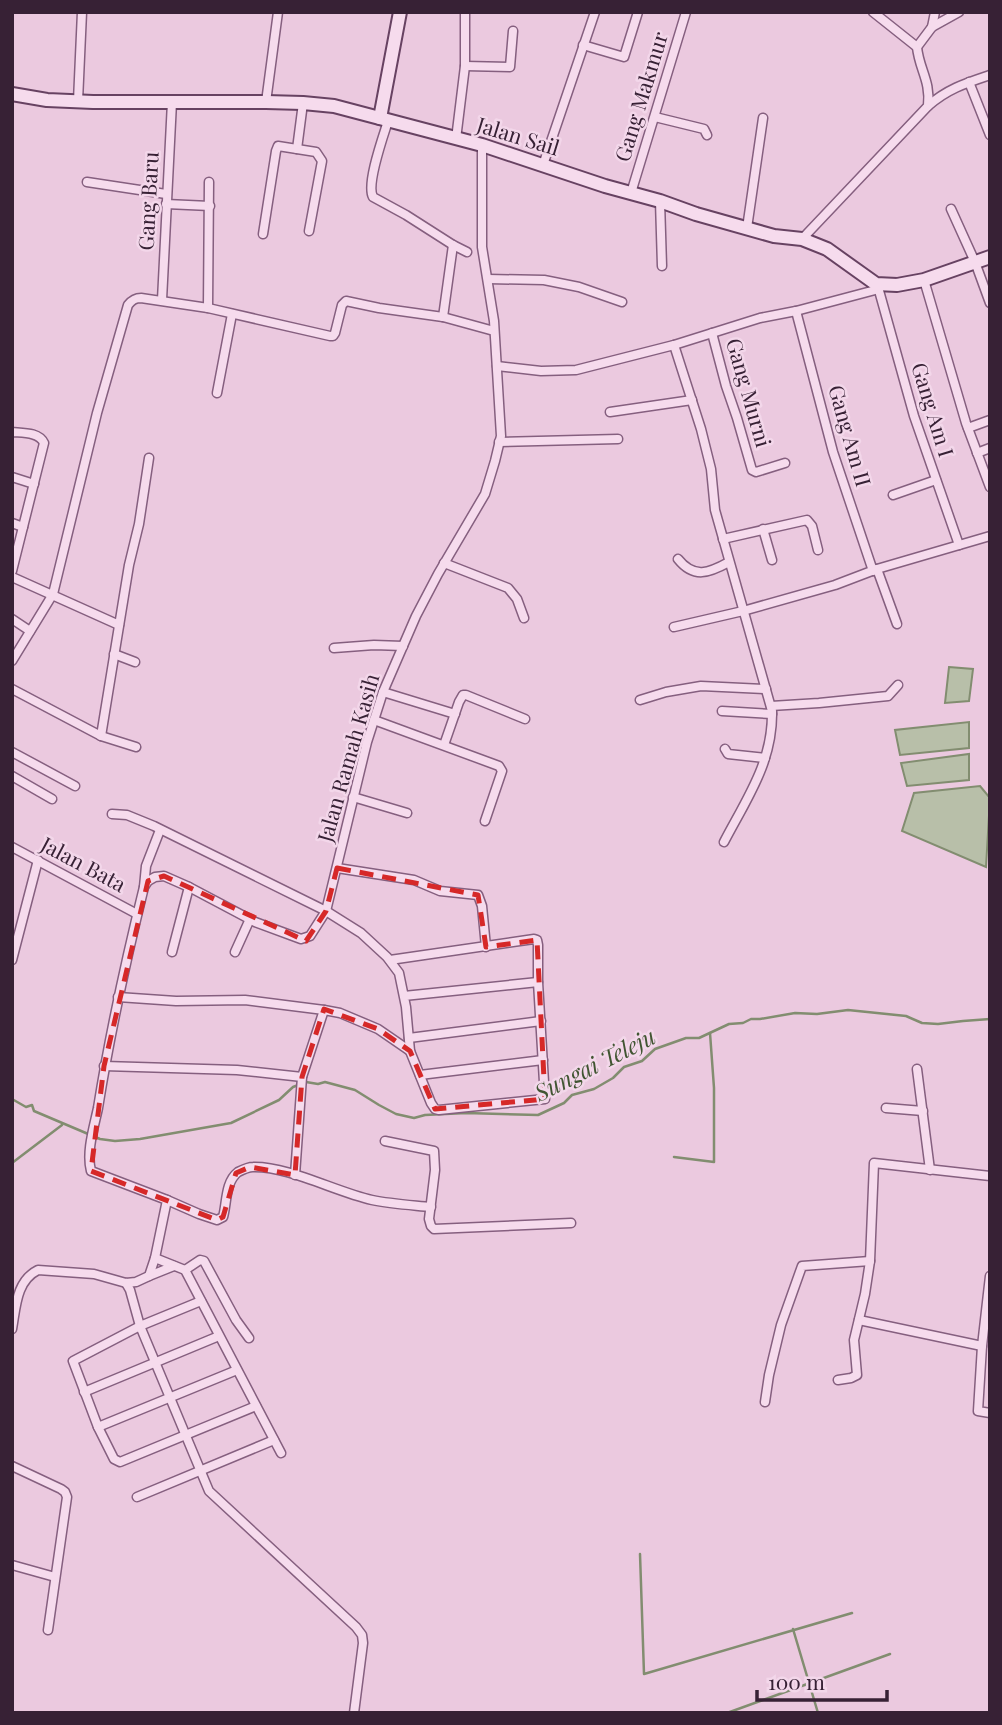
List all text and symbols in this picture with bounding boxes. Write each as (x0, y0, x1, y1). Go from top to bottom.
street label: Gang Makmur (607, 28, 673, 165)
street label: Jalan Sail (473, 109, 563, 161)
street label: Gang Baru (130, 151, 164, 251)
street label: Gang Murni (721, 335, 779, 450)
street label: Gang Am I (906, 359, 962, 460)
street label: Gang Am II (823, 381, 879, 489)
street label: Jalan Ramah Kasih (309, 669, 385, 846)
street label: Jalan Bata (36, 829, 132, 898)
water label: Sungai Teleju (528, 1020, 660, 1108)
scale bar (757, 1658, 886, 1702)
text: 100 m (768, 1667, 825, 1695)

